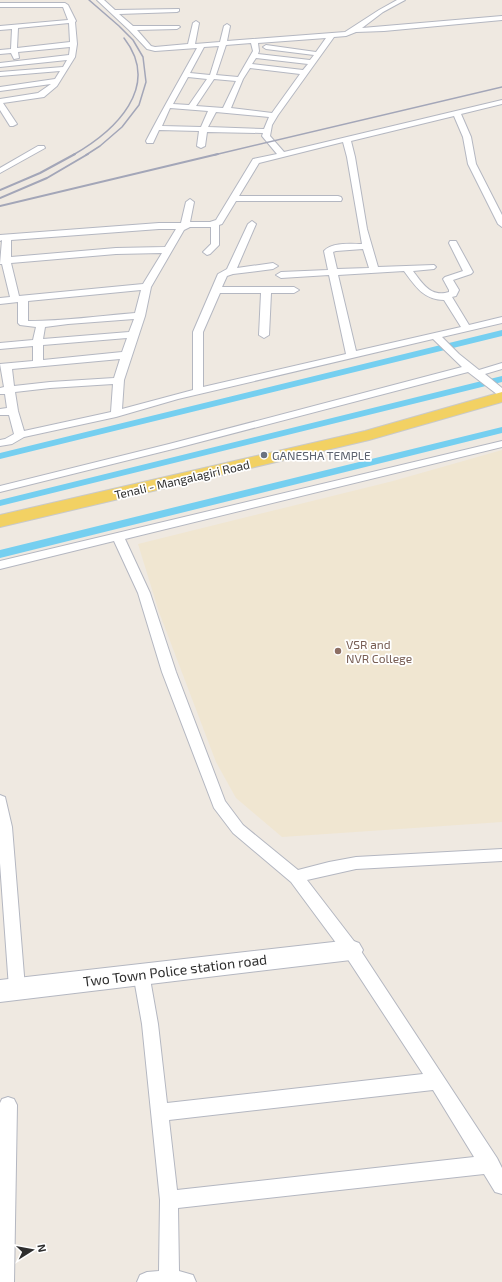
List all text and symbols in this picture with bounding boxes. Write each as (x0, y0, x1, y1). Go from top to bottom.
place label: GANESHA TEMPLE (272, 448, 371, 462)
marker: GANESHA TEMPLE (259, 450, 269, 460)
street label: Tenali - Mangalagiri Road (113, 457, 251, 501)
place label: VSR and NVR College (346, 637, 412, 665)
marker: VSR and NVR College (333, 646, 343, 656)
street label: Two Town Police station road (82, 950, 268, 990)
north arrow (12, 1230, 52, 1270)
text: N (35, 1243, 49, 1253)

